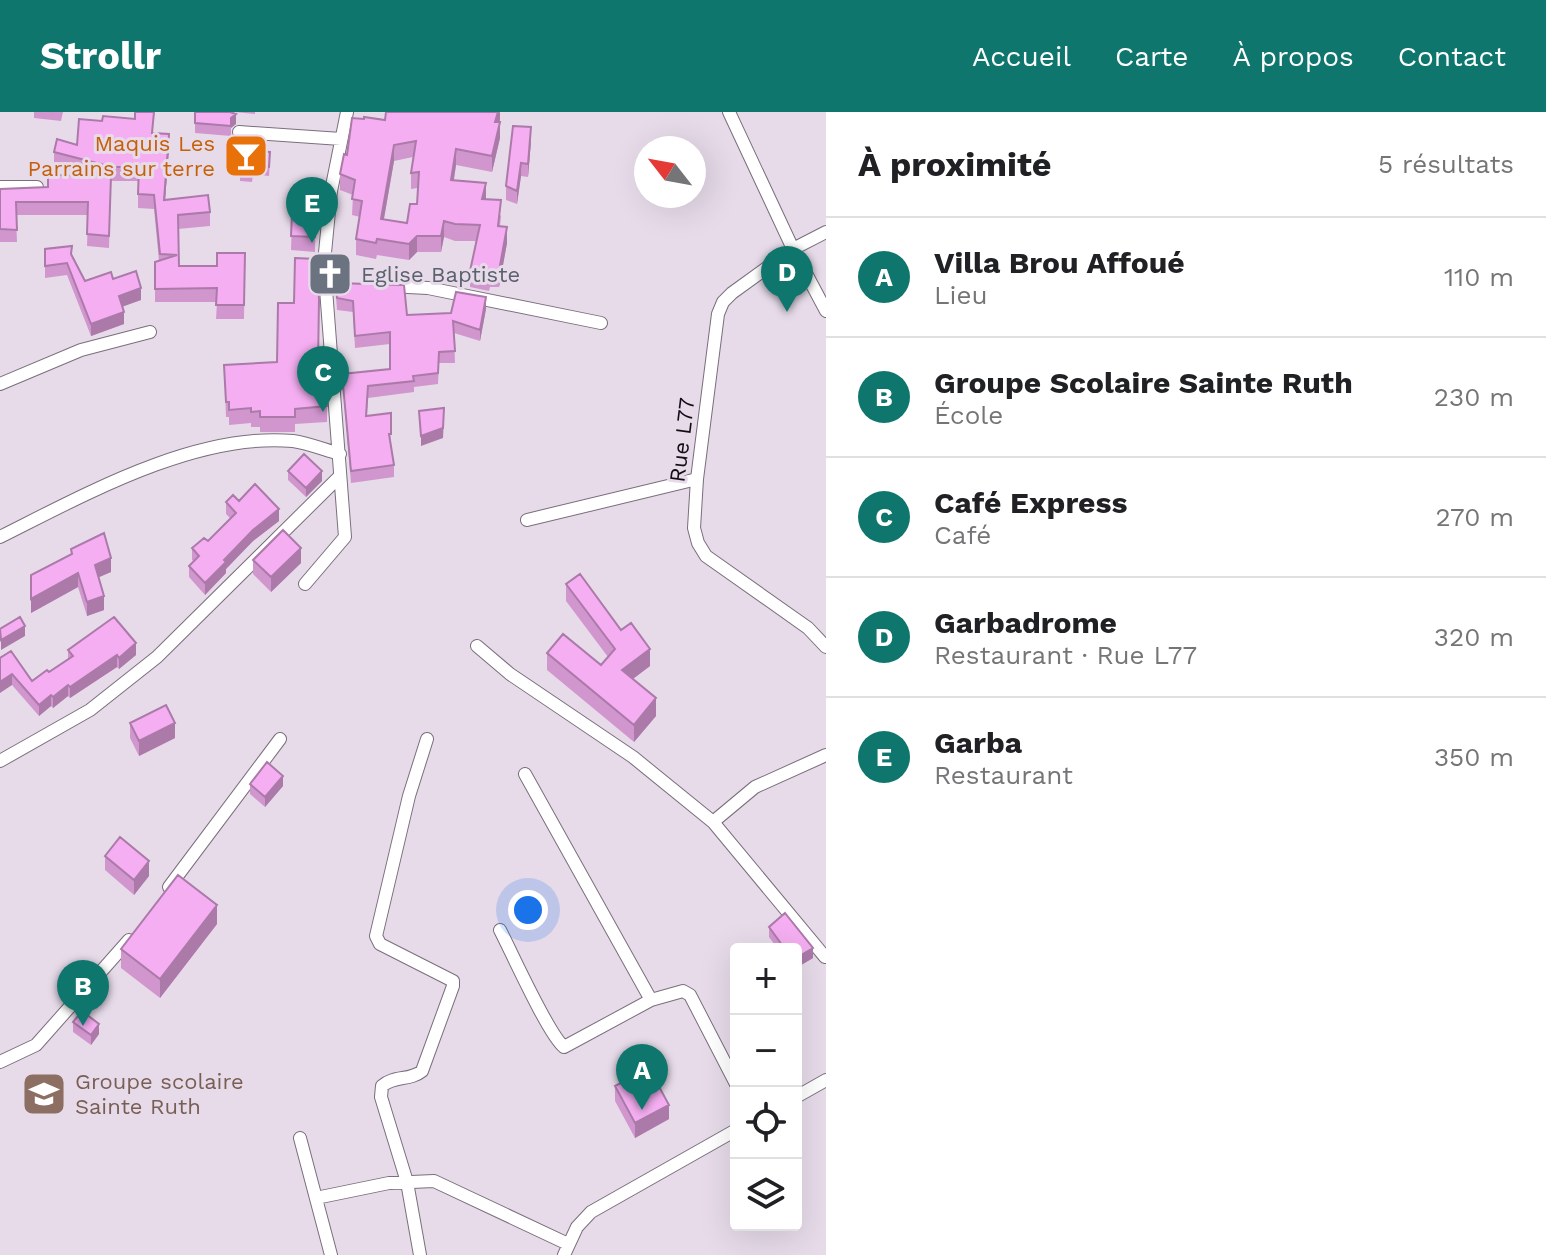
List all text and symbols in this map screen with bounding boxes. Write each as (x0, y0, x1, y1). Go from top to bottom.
text: Strollr (40, 34, 161, 78)
text: Accueil (972, 40, 1071, 73)
text: Carte (1115, 40, 1189, 73)
text: À propos (1233, 40, 1354, 73)
text: Contact (1398, 40, 1506, 73)
place label: Maquis Les Parrains sur terre (28, 131, 215, 181)
bar icon: Maquis Les Parrains sur terre (222, 132, 270, 180)
north arrow (634, 136, 706, 208)
text: À proximité (858, 144, 1052, 184)
text: 5 résultats (1378, 149, 1514, 179)
pin: E (286, 177, 338, 243)
text: Villa Brou Affoué (934, 245, 1185, 280)
pin: D (761, 246, 813, 312)
church icon: Eglise Baptiste (306, 250, 354, 298)
place label: Eglise Baptiste (361, 262, 520, 287)
text: A (875, 262, 893, 292)
text: 110 m (1444, 262, 1514, 292)
text: Lieu (934, 280, 988, 310)
pin: C (297, 346, 349, 412)
text: Groupe Scolaire Sainte Ruth (934, 365, 1353, 400)
text: B (875, 382, 893, 412)
text: 230 m (1434, 382, 1514, 412)
street label: Rue L77 (664, 396, 700, 484)
text: École (934, 400, 1003, 430)
text: Café Express (934, 485, 1127, 520)
text: C (875, 502, 893, 532)
text: 270 m (1435, 502, 1514, 532)
text: Café (934, 520, 991, 550)
text: Garbadrome (934, 605, 1117, 640)
text: D (875, 622, 893, 652)
text: 320 m (1434, 622, 1514, 652)
text: Restaurant · Rue L77 (934, 640, 1197, 670)
text: Garba (934, 725, 1022, 760)
text: E (876, 742, 892, 772)
text: 350 m (1434, 742, 1514, 772)
text: Restaurant (934, 760, 1073, 790)
your location (508, 890, 548, 930)
map controls (730, 943, 802, 1231)
button: + (730, 943, 802, 1015)
pin: B (57, 960, 109, 1026)
button: − (730, 1015, 802, 1087)
pin: A (616, 1044, 668, 1110)
place label: Groupe scolaire Sainte Ruth (75, 1069, 244, 1119)
school or university icon: Groupe scolaire Sainte Ruth (20, 1070, 68, 1118)
button: locate (730, 1087, 802, 1159)
button: layers (730, 1159, 802, 1231)

